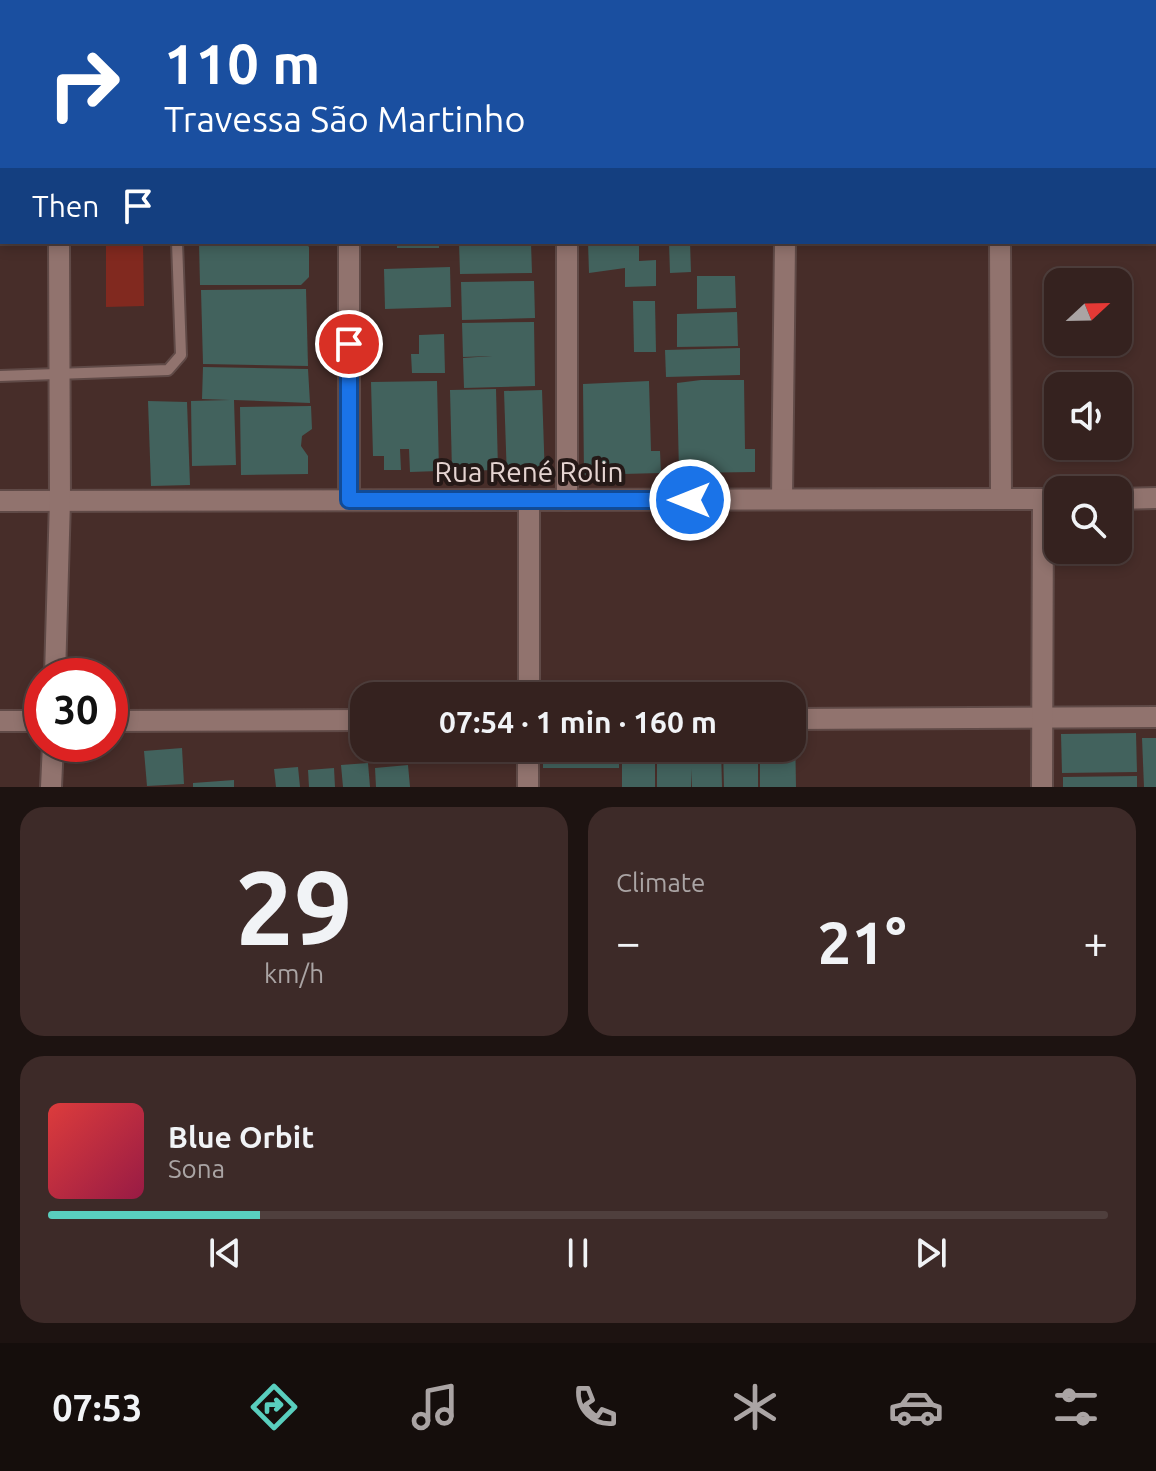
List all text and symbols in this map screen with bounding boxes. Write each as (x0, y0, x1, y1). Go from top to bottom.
icon: right (32, 32, 136, 136)
text: 110 m (164, 32, 320, 95)
text: Travessa São Martinho (164, 98, 525, 139)
icon: arrive (116, 184, 160, 228)
text: Then (32, 189, 100, 223)
north arrow (1044, 268, 1132, 356)
map controls (1044, 268, 1132, 564)
pin (315, 310, 383, 378)
icon: arrive (327, 322, 371, 366)
button: sound (1044, 372, 1132, 460)
street label: Rua René Rolin (435, 456, 623, 487)
position arrow (648, 458, 732, 542)
button: search (1044, 476, 1132, 564)
speed limit sign: 30 (24, 658, 128, 762)
text: 07:54 · 1 min · 160 m (439, 705, 717, 739)
text: 29 (235, 848, 353, 965)
text: Climate (616, 868, 705, 897)
text: 21° (818, 908, 906, 975)
text: − (616, 917, 641, 966)
text: + (1083, 917, 1108, 966)
text: km/h (264, 959, 324, 988)
text: Blue Orbit (168, 1120, 314, 1154)
text: Sona (168, 1154, 225, 1183)
icon: previous (203, 1231, 247, 1275)
icon: pause (556, 1231, 600, 1275)
icon: next (909, 1231, 953, 1275)
icon: directions (246, 1379, 302, 1435)
icon: music (407, 1379, 463, 1435)
icon: phone (567, 1379, 623, 1435)
icon: climate (727, 1379, 783, 1435)
icon: car (888, 1379, 944, 1435)
icon: filters (1048, 1379, 1104, 1435)
text: 07:53 (52, 1387, 142, 1428)

